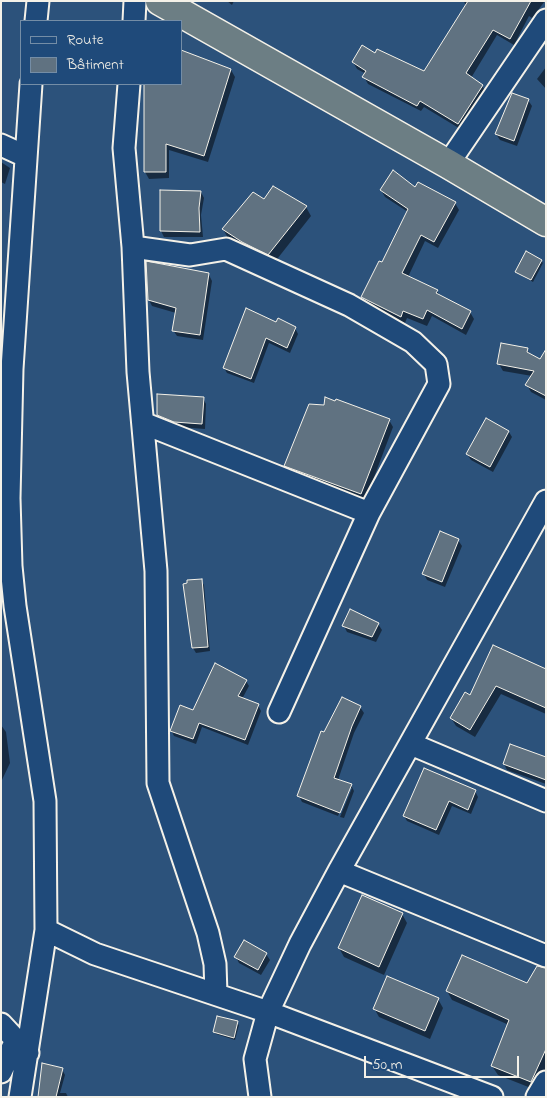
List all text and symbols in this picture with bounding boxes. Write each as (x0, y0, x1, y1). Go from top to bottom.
legend (20, 20, 182, 85)
text: Route (67, 29, 103, 51)
text: Bâtiment (67, 54, 124, 76)
scale bar (367, 1046, 522, 1078)
text: 50 m (372, 1054, 402, 1076)

